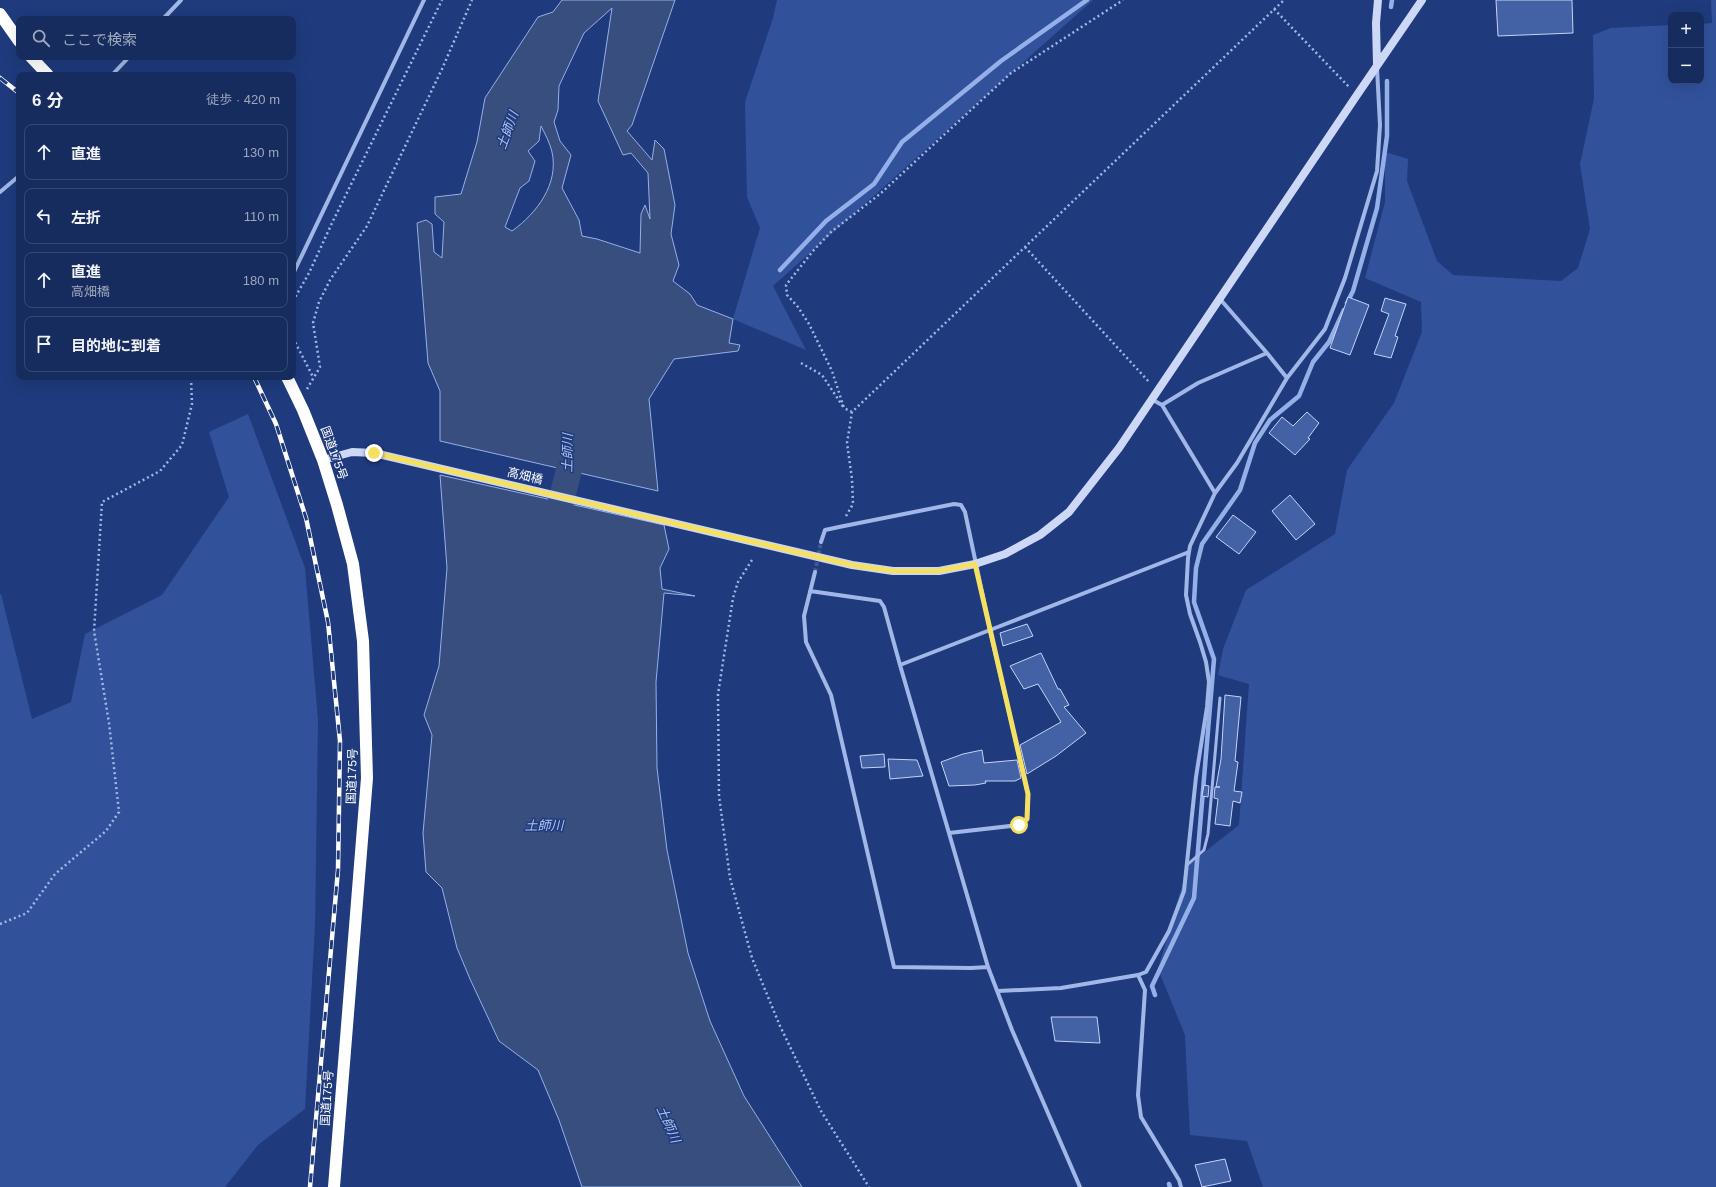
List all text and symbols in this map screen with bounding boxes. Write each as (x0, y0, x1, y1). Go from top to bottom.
map controls (1668, 12, 1704, 84)
button: + (1668, 12, 1704, 48)
search box (16, 16, 296, 60)
icon: search (30, 27, 52, 49)
text: ここで検索 (62, 31, 137, 48)
button: − (1668, 48, 1704, 84)
text: 6 分 (32, 91, 63, 110)
text: 徒歩 · 420 m (206, 92, 280, 107)
water label: 土師川 (494, 107, 522, 151)
icon: ahead (33, 141, 55, 163)
text: 直進 (71, 145, 101, 162)
text: 130 m (243, 145, 279, 160)
icon: left (33, 205, 55, 227)
text: 左折 (71, 209, 101, 226)
text: 110 m (244, 209, 279, 224)
text: 直進 (71, 263, 101, 280)
icon: ahead (33, 269, 55, 291)
text: 180 m (243, 273, 279, 288)
text: 高畑橋 (71, 284, 110, 299)
icon: arrive (33, 333, 55, 355)
text: 目的地に到着 (71, 337, 161, 354)
street label: 国道175号 (318, 424, 350, 482)
water label: 土師川 (560, 431, 575, 473)
route end (365, 444, 383, 462)
street label: 高畑橋 (506, 465, 544, 487)
street label: 国道175号 (344, 748, 360, 804)
route start (1010, 816, 1028, 834)
water label: 土師川 (524, 818, 565, 833)
street label: 国道175号 (318, 1070, 336, 1126)
water label: 土師川 (654, 1103, 684, 1147)

